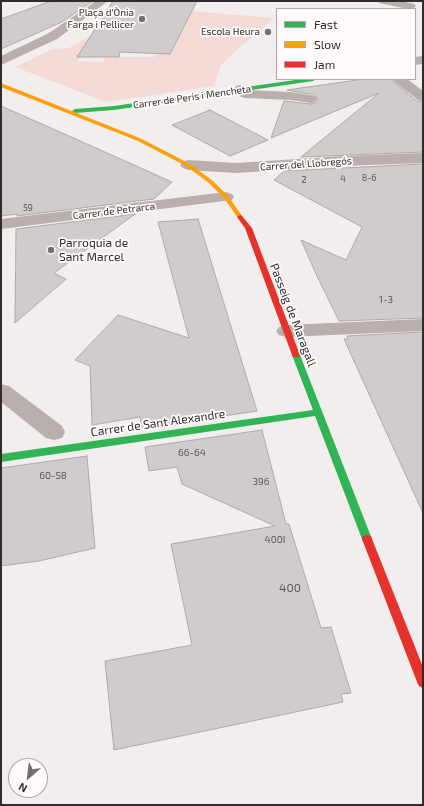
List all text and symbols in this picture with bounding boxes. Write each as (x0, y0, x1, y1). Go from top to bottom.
place label: Plaça d'Ònia Farga i Pellicer (68, 7, 134, 30)
legend (276, 8, 416, 80)
marker: Plaça d'Ònia Farga i Pellicer (137, 14, 147, 24)
text: Fast (314, 17, 337, 31)
place label: Escola Heura (201, 26, 260, 38)
marker: Escola Heura (263, 27, 273, 37)
text: Slow (314, 37, 341, 51)
text: Jam (314, 57, 335, 71)
street label: Carrer de Peris i Mencheta (132, 83, 252, 111)
street label: Carrer del Llobregós (260, 155, 352, 173)
house number: 8-6 (362, 173, 376, 183)
house number: 4 (340, 174, 346, 184)
house number: 2 (301, 175, 307, 185)
street label: Carrer de Petrarca (72, 200, 156, 222)
house number: 59 (23, 203, 33, 213)
place label: Parroquia de Sant Marcel (59, 236, 128, 264)
marker: Parroquia de Sant Marcel (46, 245, 56, 255)
street label: Passeig de Maragall (267, 261, 319, 369)
house number: 1-3 (379, 294, 393, 306)
street label: Carrer de Sant Alexandre (90, 406, 226, 440)
house number: 66-64 (178, 447, 206, 459)
house number: 60-58 (39, 470, 67, 482)
house number: 396 (253, 476, 269, 488)
house number: 400I (265, 534, 285, 546)
house number: 400 (279, 581, 301, 595)
north arrow (8, 758, 48, 798)
text: N (16, 781, 29, 796)

